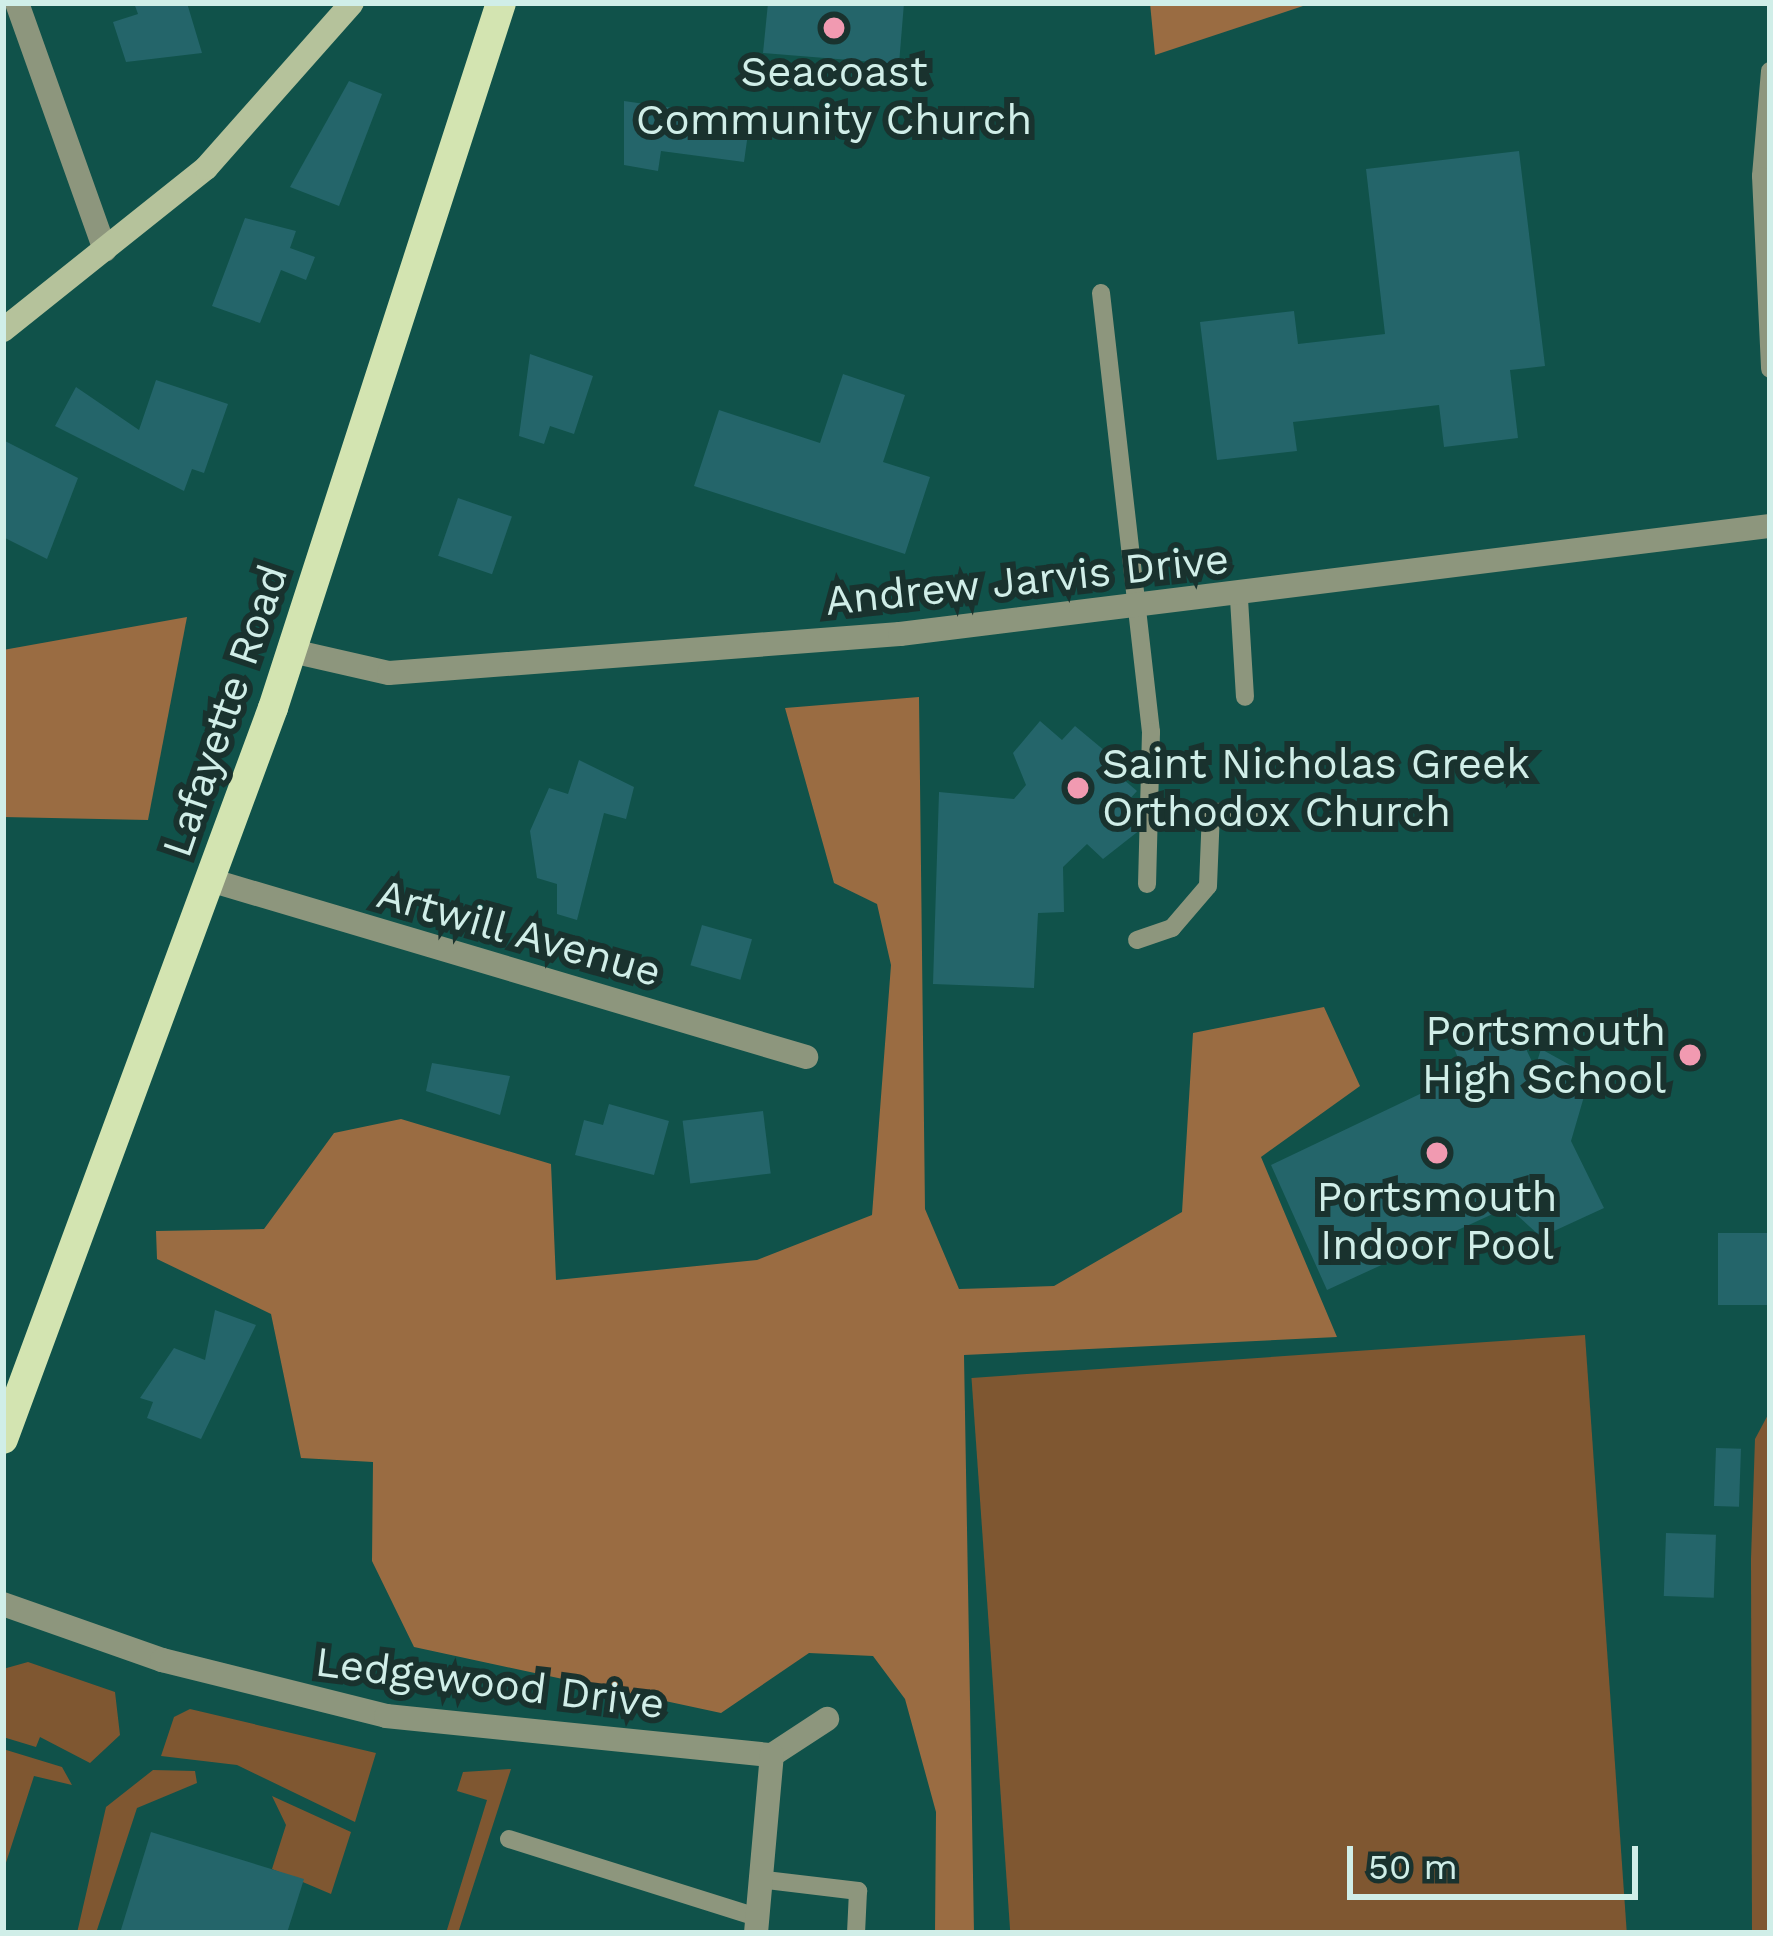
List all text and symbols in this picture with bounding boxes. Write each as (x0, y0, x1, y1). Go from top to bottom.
marker: Seacoast Community Church (821, 15, 847, 41)
place label: Seacoast Community Church (635, 47, 1033, 146)
street label: Andrew Jarvis Drive (822, 534, 1232, 626)
street label: Lafayette Road (151, 558, 299, 864)
place label: Saint Nicholas Greek Orthodox Church (1102, 739, 1530, 837)
marker: Saint Nicholas Greek Orthodox Church (1065, 775, 1091, 801)
street label: Artwill Avenue (370, 868, 668, 998)
place label: Portsmouth High School (1422, 1006, 1666, 1104)
marker: Portsmouth High School (1677, 1042, 1703, 1068)
marker: Portsmouth Indoor Pool (1424, 1140, 1450, 1166)
place label: Portsmouth Indoor Pool (1317, 1172, 1557, 1270)
street label: Ledgewood Drive (313, 1637, 667, 1729)
scale bar (1353, 1822, 1644, 1896)
text: 50 m (1368, 1846, 1458, 1888)

